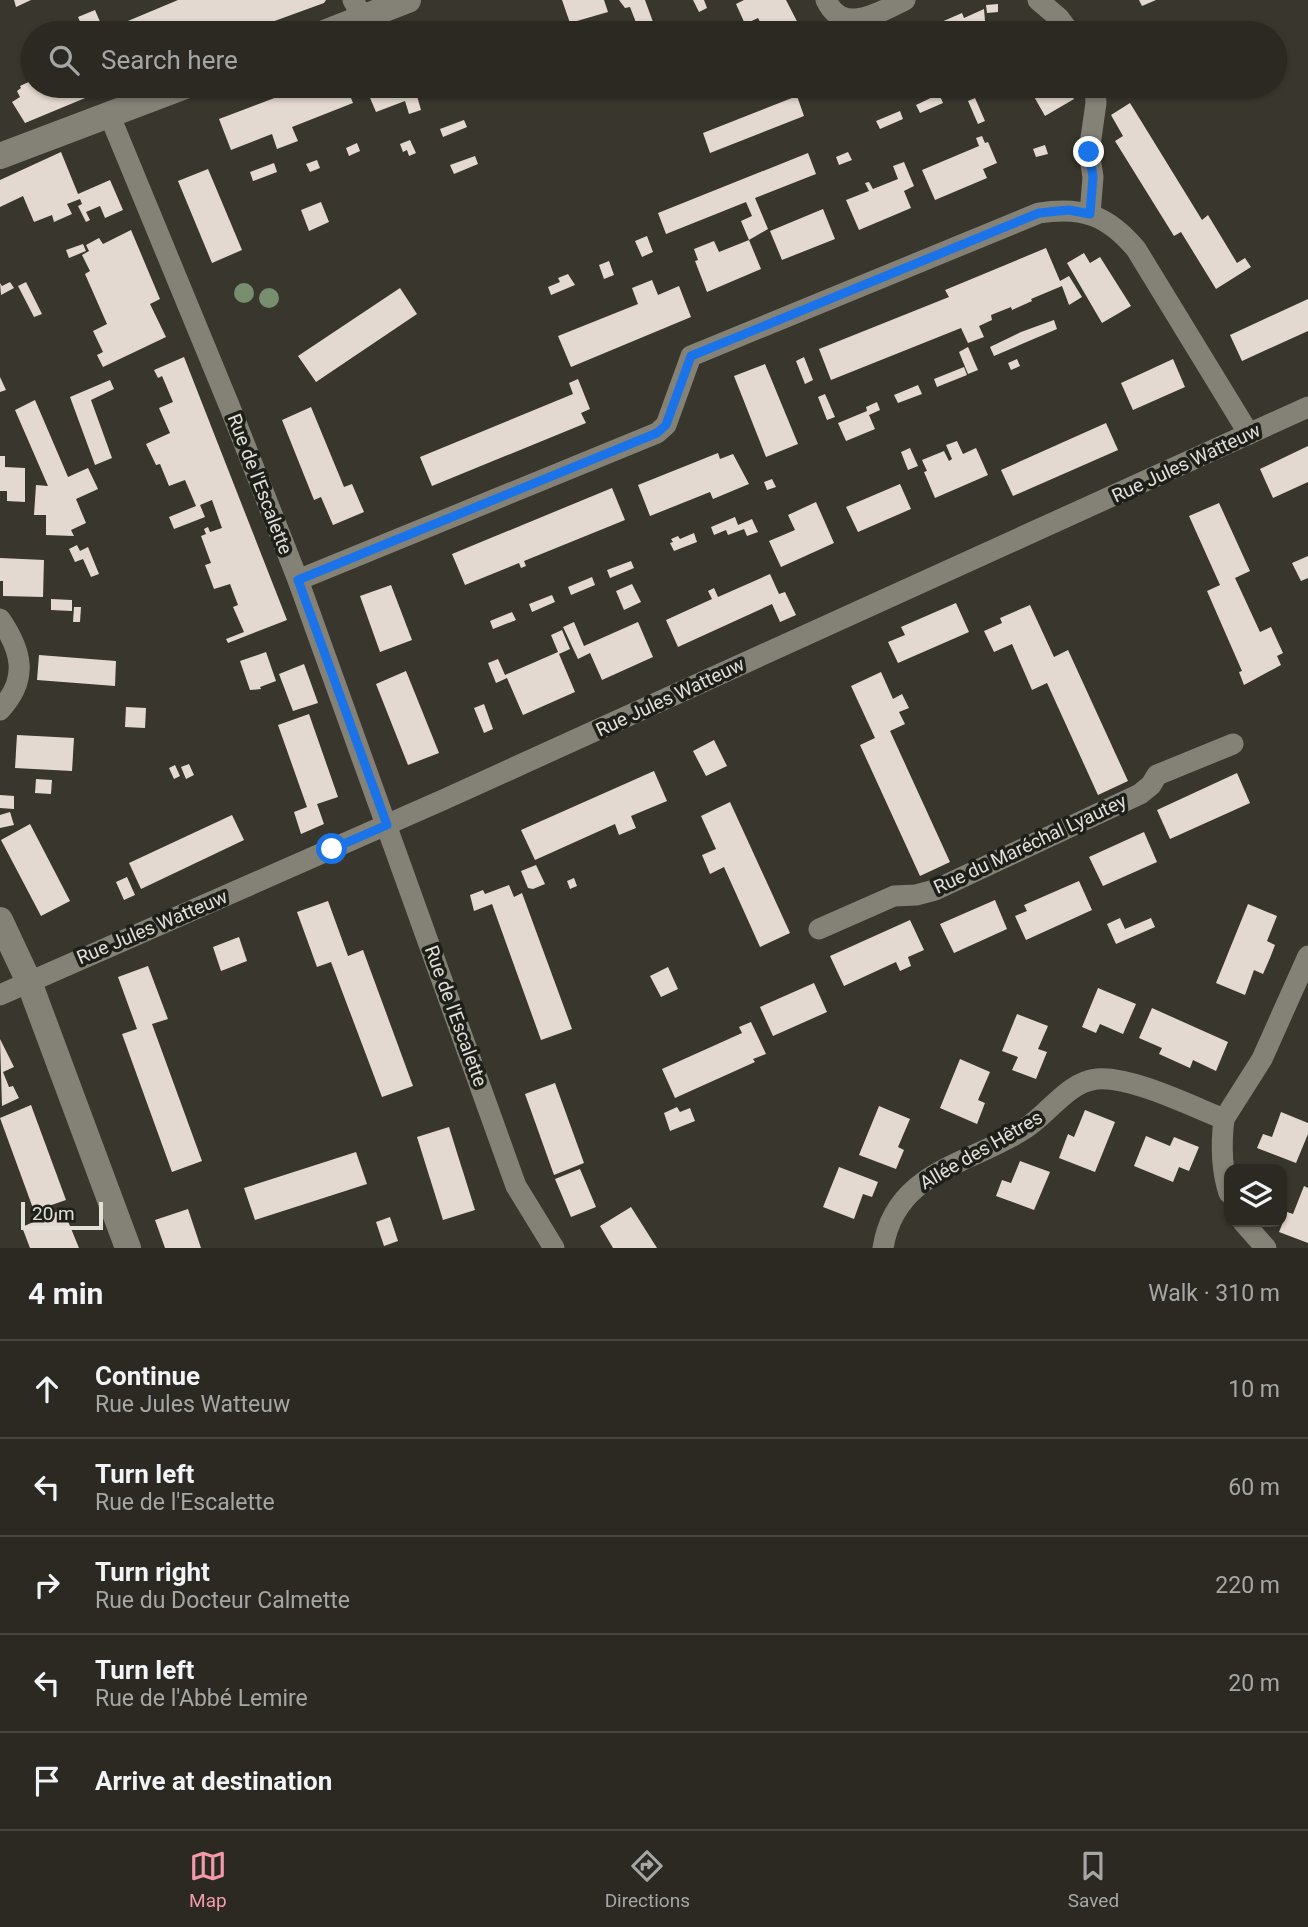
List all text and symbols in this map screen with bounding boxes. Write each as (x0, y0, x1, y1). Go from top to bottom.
search box (21, 21, 1287, 98)
icon: search (45, 41, 83, 79)
text: Search here (101, 45, 238, 75)
route end (1073, 136, 1104, 167)
street label: Rue de l'Escalette (223, 411, 297, 557)
street label: Rue Jules Watteuw (1108, 418, 1264, 508)
street label: Rue Jules Watteuw (592, 652, 748, 742)
street label: Rue du Maréchal Lyautey (930, 789, 1130, 899)
route start (316, 833, 347, 864)
street label: Rue Jules Watteuw (73, 885, 231, 969)
street label: Rue de l'Escalette (420, 942, 492, 1090)
street label: Allée des Hêtres (916, 1106, 1046, 1194)
map controls (1224, 1164, 1287, 1227)
button: layers (1224, 1164, 1287, 1227)
scale bar (21, 1199, 103, 1231)
text: 20 m (32, 1202, 75, 1225)
text: 4 min (28, 1276, 103, 1311)
text: Walk · 310 m (1148, 1280, 1280, 1307)
text: Continue (95, 1361, 200, 1391)
icon: ahead (28, 1370, 66, 1408)
text: 10 m (1228, 1376, 1280, 1403)
text: Rue Jules Watteuw (95, 1391, 290, 1418)
text: Turn left (95, 1459, 194, 1489)
icon: left (28, 1468, 66, 1506)
text: 60 m (1228, 1474, 1280, 1501)
text: Rue de l'Escalette (95, 1489, 275, 1516)
text: Turn right (95, 1557, 210, 1587)
icon: right (28, 1566, 66, 1604)
text: 220 m (1215, 1572, 1280, 1599)
text: Rue du Docteur Calmette (95, 1587, 350, 1614)
text: Turn left (95, 1655, 194, 1685)
icon: left (28, 1664, 66, 1702)
text: 20 m (1228, 1670, 1280, 1697)
text: Rue de l'Abbé Lemire (95, 1685, 308, 1712)
icon: arrive (28, 1762, 66, 1800)
text: Arrive at destination (95, 1766, 332, 1796)
tab: Map (189, 1847, 227, 1912)
tab: Directions (605, 1847, 690, 1912)
tab: Saved (1068, 1847, 1119, 1912)

